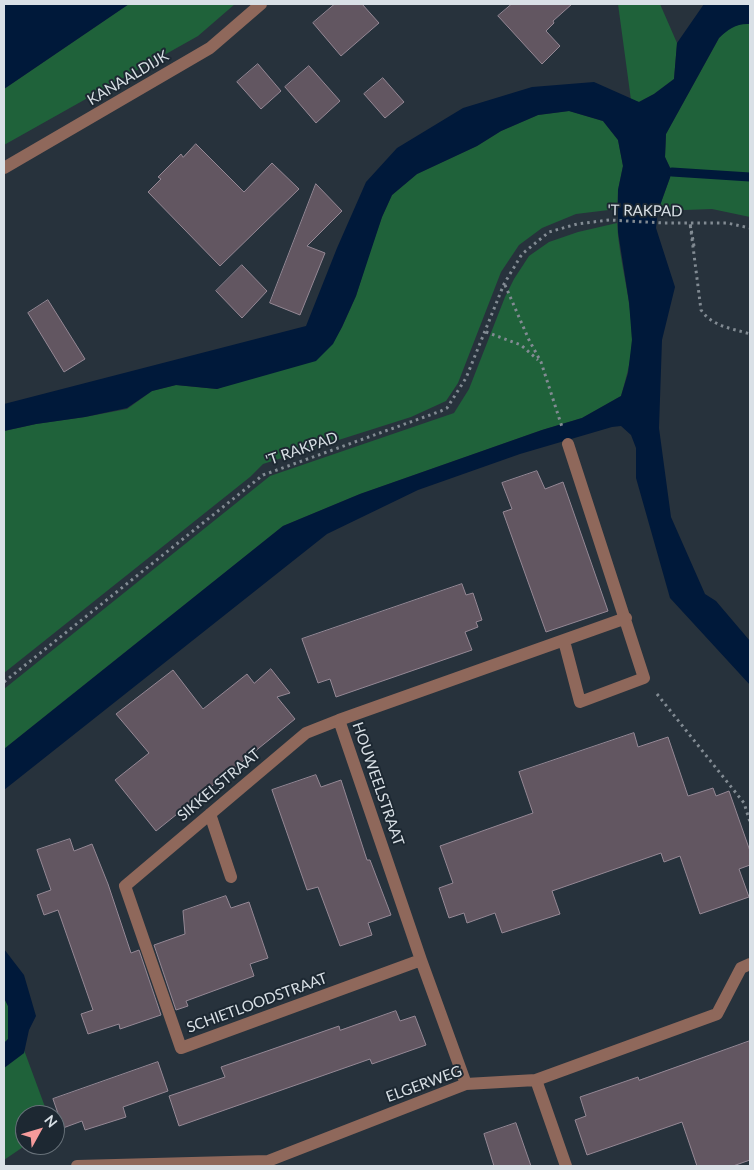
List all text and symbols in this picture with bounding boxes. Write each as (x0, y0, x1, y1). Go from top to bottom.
street label: KANAALDIJK (84, 47, 172, 109)
street label: 'T RAKPAD (607, 201, 683, 221)
street label: 'T RAKPAD (264, 428, 340, 470)
street label: HOUWEELSTRAAT (348, 720, 408, 848)
street label: SIKKELSTRAAT (174, 745, 264, 825)
street label: SCHIETLOODSTRAAT (184, 969, 330, 1037)
street label: ELGERWEG (384, 1062, 464, 1106)
north arrow (15, 1105, 65, 1155)
text: N (41, 1111, 61, 1130)

